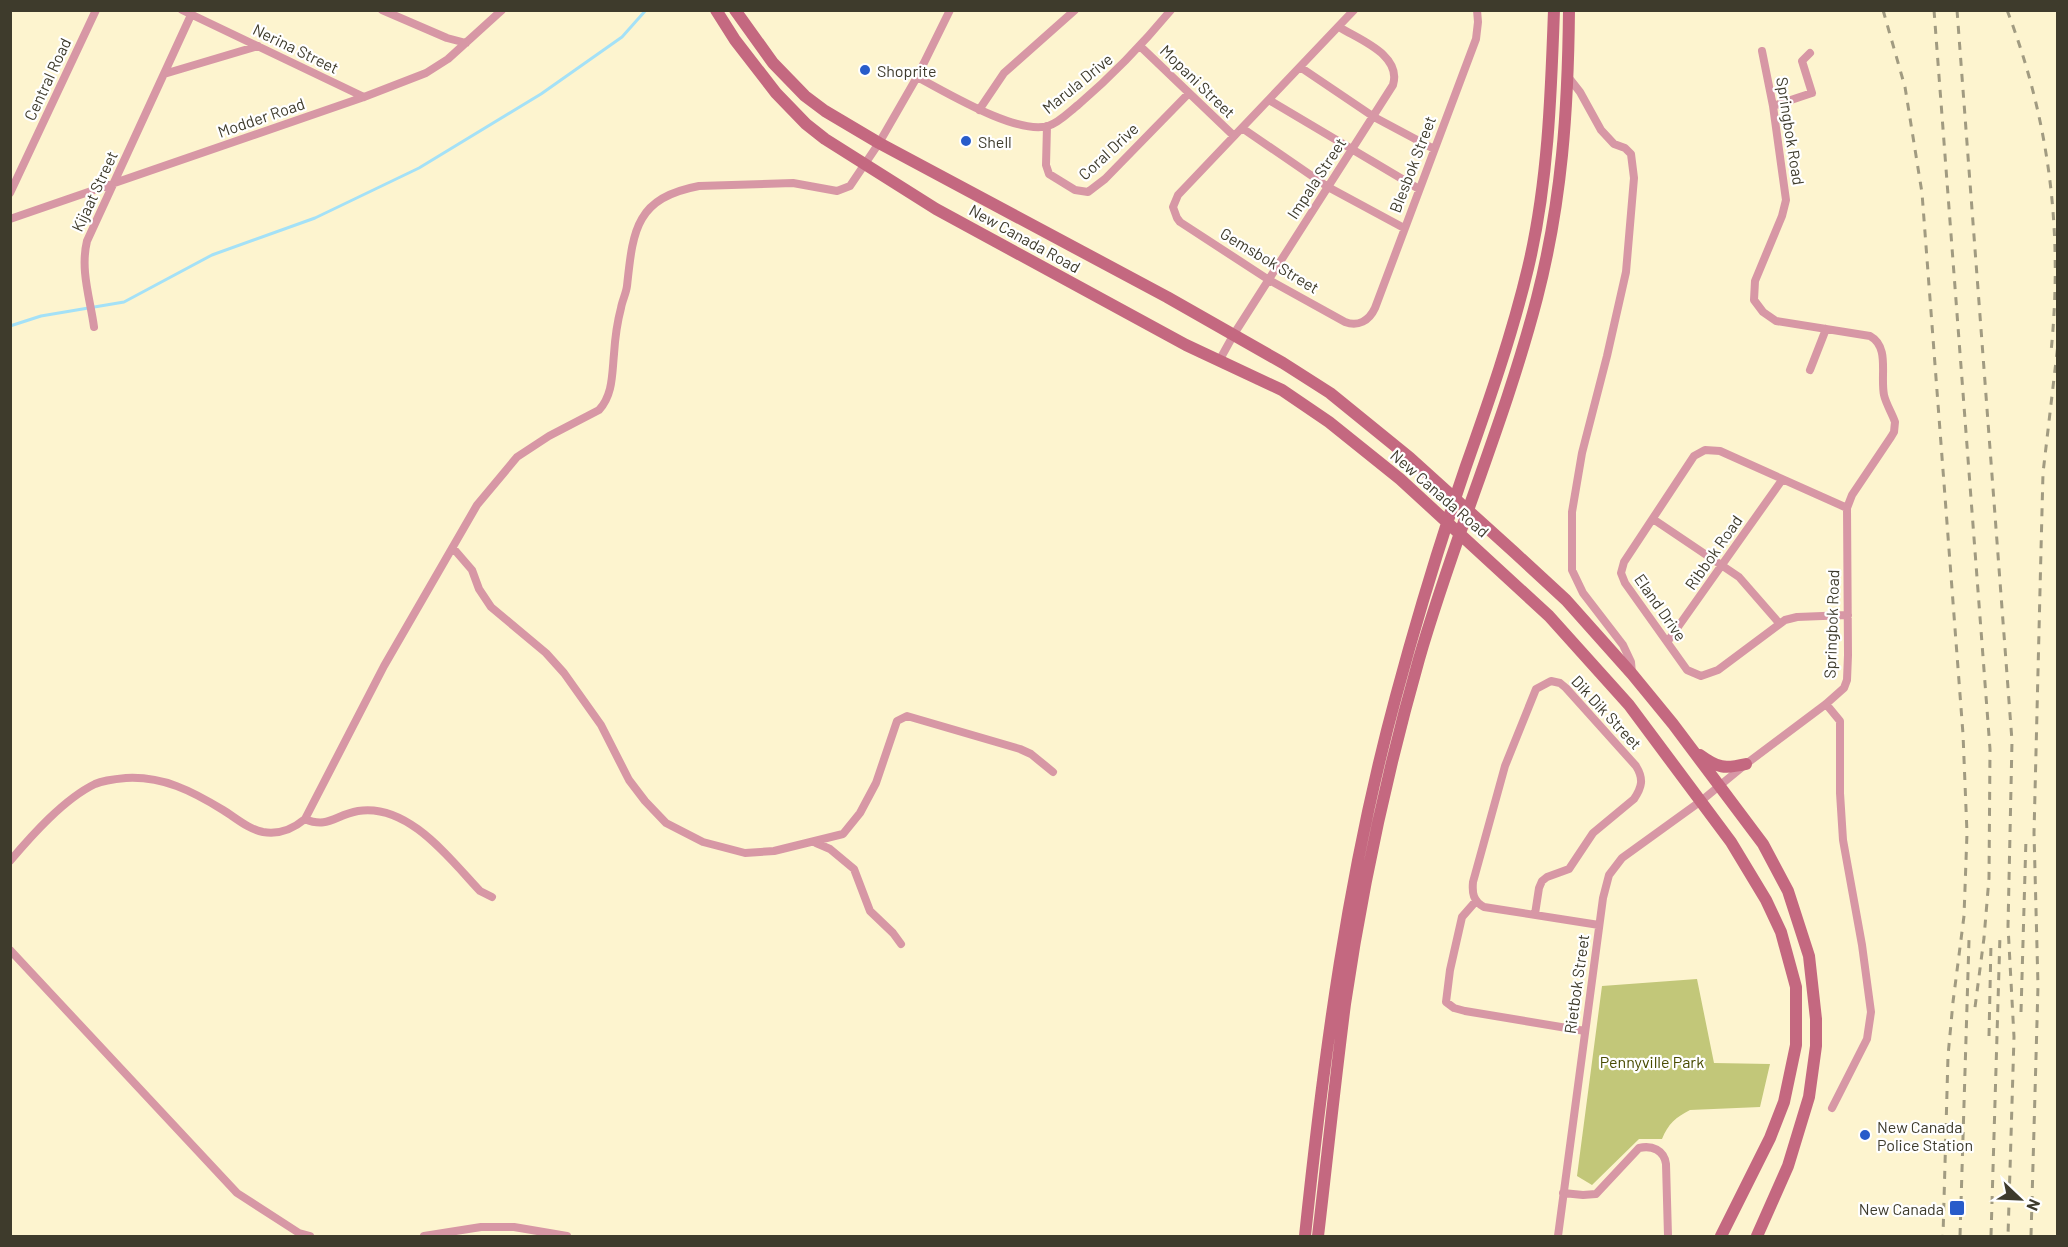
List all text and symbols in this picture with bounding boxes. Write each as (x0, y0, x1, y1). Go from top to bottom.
street label: Nerina Street (250, 19, 342, 77)
street label: Central Road (20, 35, 74, 123)
street label: Mopani Street (1157, 41, 1239, 121)
street label: Marula Drive (1038, 49, 1116, 117)
place label: Shoprite (877, 61, 936, 80)
marker: Shoprite (858, 63, 872, 77)
street label: Springbok Road (1773, 76, 1809, 186)
street label: Modder Road (215, 93, 307, 141)
street label: Blesbok Street (1385, 113, 1439, 215)
street label: Coral Drive (1074, 119, 1142, 183)
place label: Shell (978, 132, 1012, 151)
marker: Shell (959, 134, 973, 148)
street label: Impala Street (1283, 134, 1349, 222)
street label: Kijaat Street (67, 148, 121, 234)
street label: New Canada Road (966, 200, 1084, 276)
street label: Gemsbok Street (1217, 223, 1323, 297)
street label: New Canada Road (1387, 445, 1493, 541)
street label: Ribbok Road (1680, 511, 1746, 593)
street label: Springbok Road (1820, 569, 1842, 679)
street label: Eland Drive (1631, 570, 1691, 644)
street label: Dik Dik Street (1568, 671, 1646, 753)
street label: Rietbok Street (1560, 933, 1592, 1035)
park label: Pennyville Park (1600, 1052, 1704, 1071)
place label: New Canada Police Station (1877, 1117, 1973, 1154)
marker: New Canada Police Station (1858, 1128, 1872, 1142)
north arrow (1990, 1169, 2050, 1229)
text: N (2023, 1196, 2045, 1214)
place label: New Canada (1859, 1199, 1944, 1218)
marker: New Canada (1948, 1199, 1966, 1217)

